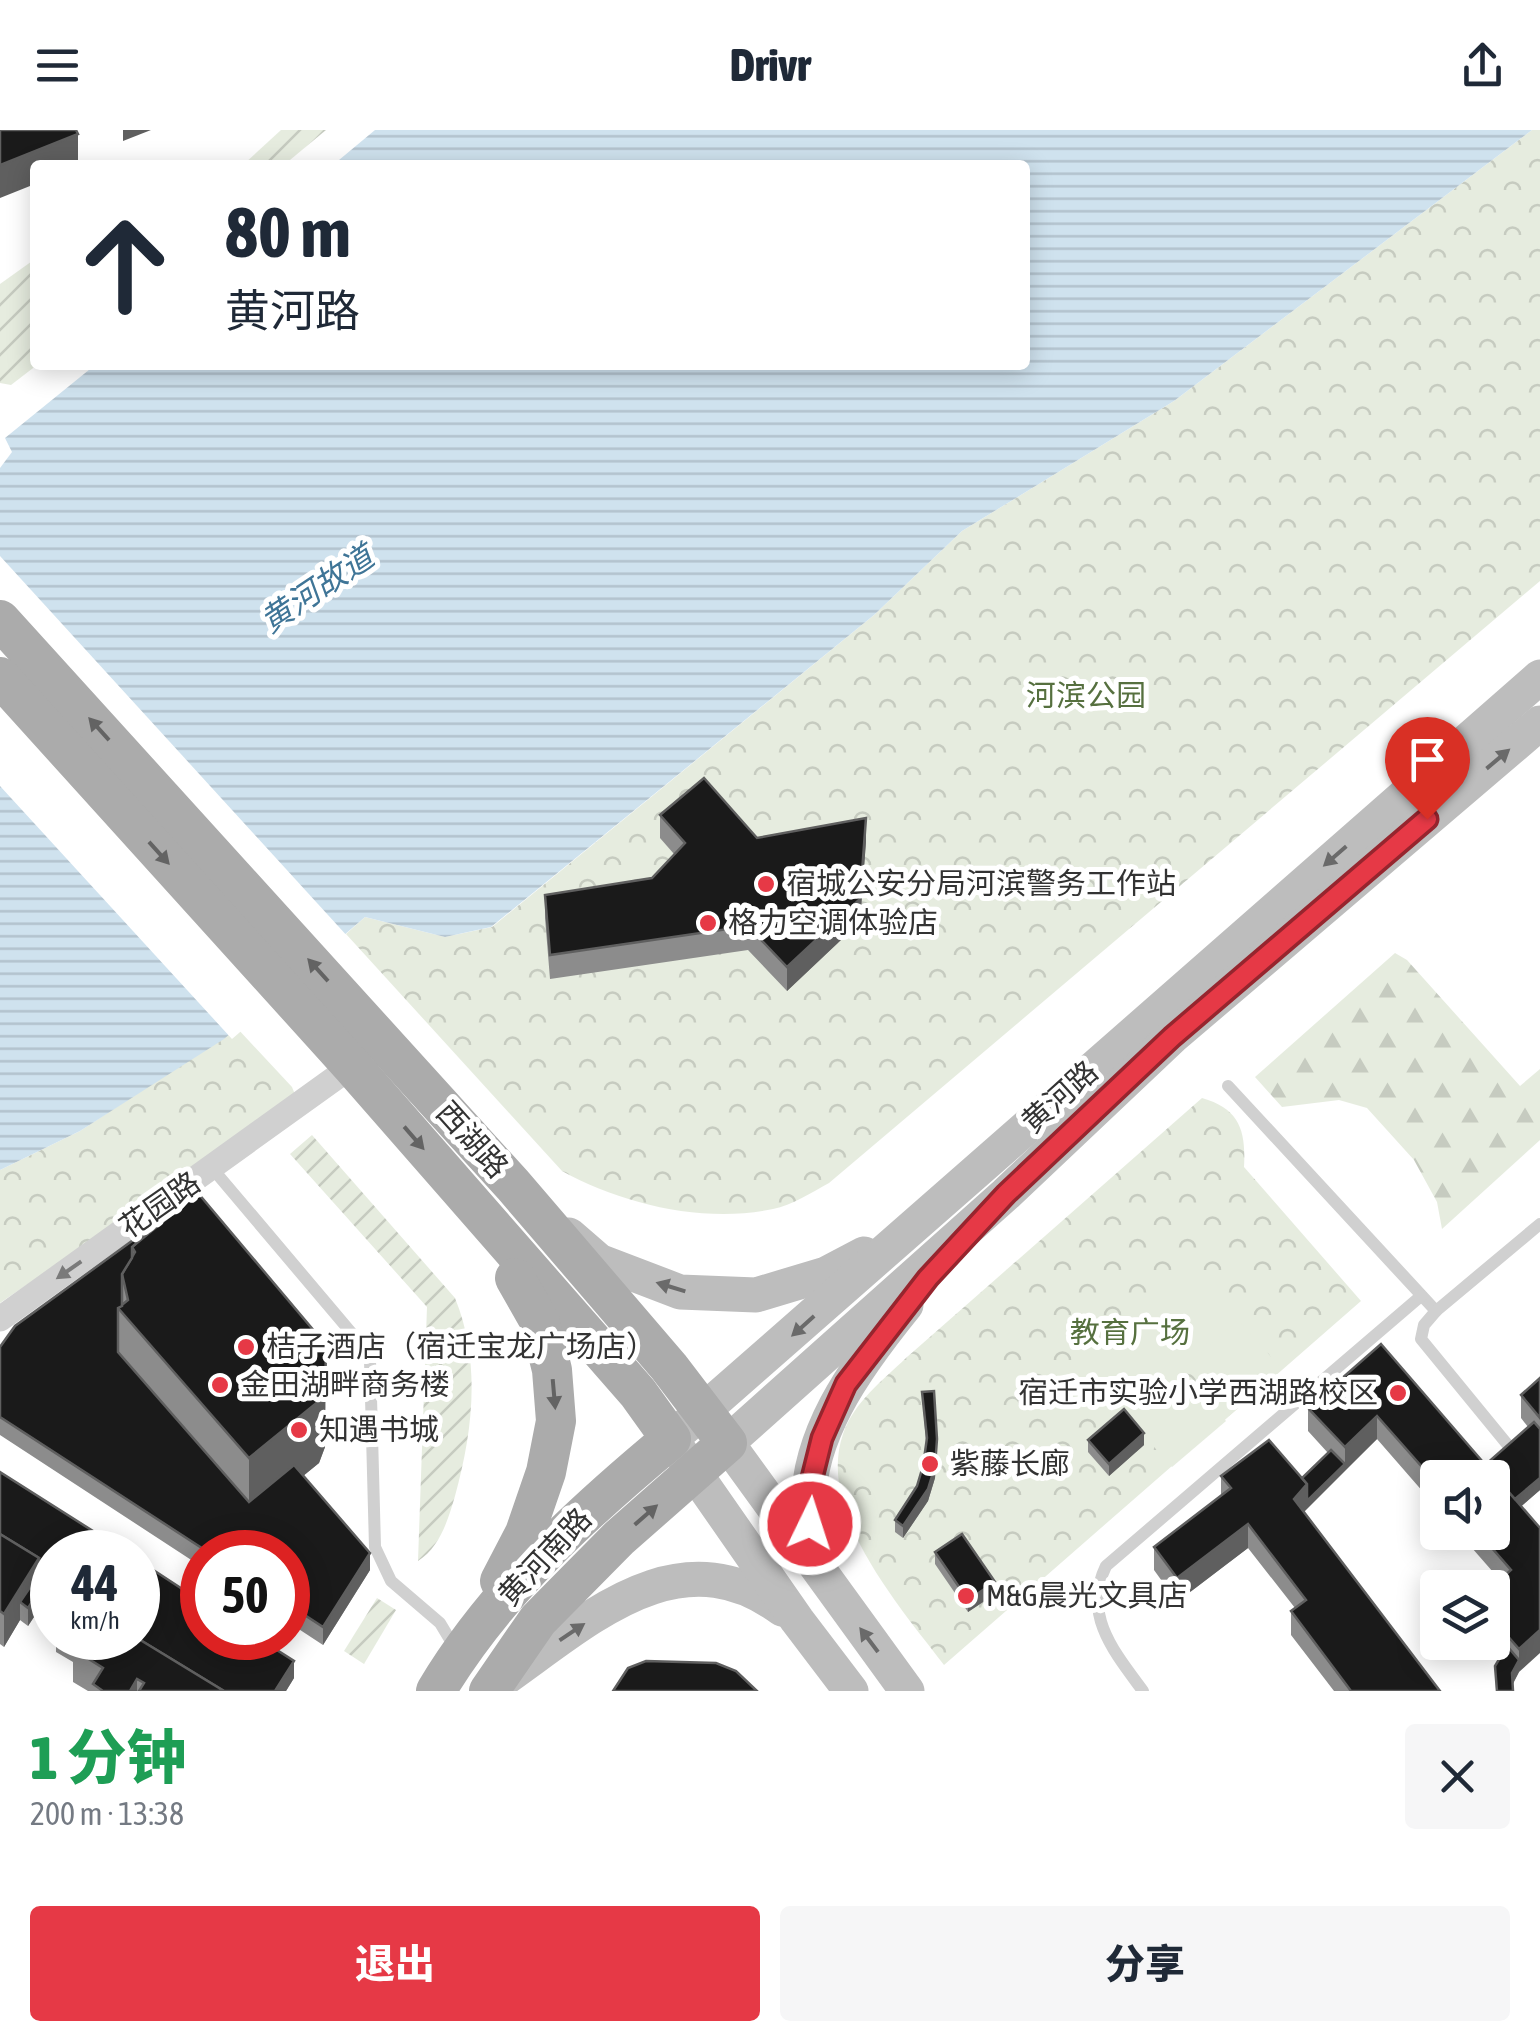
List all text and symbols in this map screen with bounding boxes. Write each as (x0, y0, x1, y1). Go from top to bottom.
icon: menu (30, 38, 85, 93)
icon: share (1455, 38, 1510, 93)
text: Drivr (730, 39, 810, 91)
text: 80 m (225, 192, 351, 272)
icon: ahead (60, 200, 190, 330)
text: 黄河路 (225, 285, 360, 337)
water label: 黄河故道 (253, 535, 383, 640)
park label: 河滨公园 (1026, 678, 1146, 712)
one-way arrow (89, 717, 111, 742)
pin (1385, 717, 1470, 820)
icon: arrive (1400, 732, 1455, 787)
one-way arrow (1485, 748, 1510, 770)
one-way arrow (147, 841, 170, 865)
one-way arrow (1322, 844, 1347, 866)
place label: 宿城公安分局河滨警务工作站 (786, 866, 1176, 900)
marker: 宿城公安分局河滨警务工作站 (755, 873, 777, 895)
place label: 格力空调体验店 (728, 905, 938, 939)
marker: 格力空调体验店 (697, 912, 719, 934)
one-way arrow (307, 958, 330, 982)
street label: 黄河路 (1015, 1054, 1104, 1139)
street label: 西湖路 (430, 1095, 515, 1184)
one-way arrow (403, 1125, 425, 1150)
street label: 花园路 (113, 1164, 206, 1244)
one-way arrow (56, 1260, 82, 1279)
one-way arrow (656, 1279, 686, 1294)
one-way arrow (791, 1314, 815, 1337)
park label: 教育广场 (1070, 1315, 1190, 1349)
place label: 桔子酒店（宿迁宝龙广场店） (266, 1329, 656, 1363)
marker: 桔子酒店（宿迁宝龙广场店） (235, 1336, 257, 1358)
place label: 金田湖畔商务楼 (240, 1367, 450, 1401)
marker: 金田湖畔商务楼 (209, 1374, 231, 1396)
place label: 宿迁市实验小学西湖路校区 (1018, 1375, 1378, 1409)
one-way arrow (546, 1379, 562, 1411)
marker: 宿迁市实验小学西湖路校区 (1387, 1382, 1409, 1404)
place label: 知遇书城 (319, 1412, 439, 1446)
marker: 知遇书城 (288, 1419, 310, 1441)
place label: 紫藤长廊 (950, 1446, 1070, 1480)
marker: 紫藤长廊 (919, 1453, 941, 1475)
map controls (1420, 1460, 1510, 1660)
button: sound (1420, 1460, 1510, 1550)
position arrow (758, 1472, 862, 1576)
street label: 黄河南路 (491, 1501, 598, 1612)
one-way arrow (634, 1504, 659, 1526)
speed limit sign: 50 (180, 1530, 310, 1660)
text: 44 (71, 1554, 118, 1612)
button: layers (1420, 1570, 1510, 1660)
place label: M&G晨光文具店 (986, 1578, 1188, 1612)
marker: M&G晨光文具店 (955, 1585, 977, 1607)
text: km/h (70, 1606, 120, 1634)
one-way arrow (558, 1623, 585, 1641)
one-way arrow (859, 1627, 879, 1653)
text: 1 分钟 (30, 1723, 186, 1792)
button: close (1405, 1724, 1510, 1829)
text: 200 m · 13:38 (30, 1795, 184, 1832)
button: 退出 (30, 1906, 760, 2021)
button: 分享 (780, 1906, 1510, 2021)

